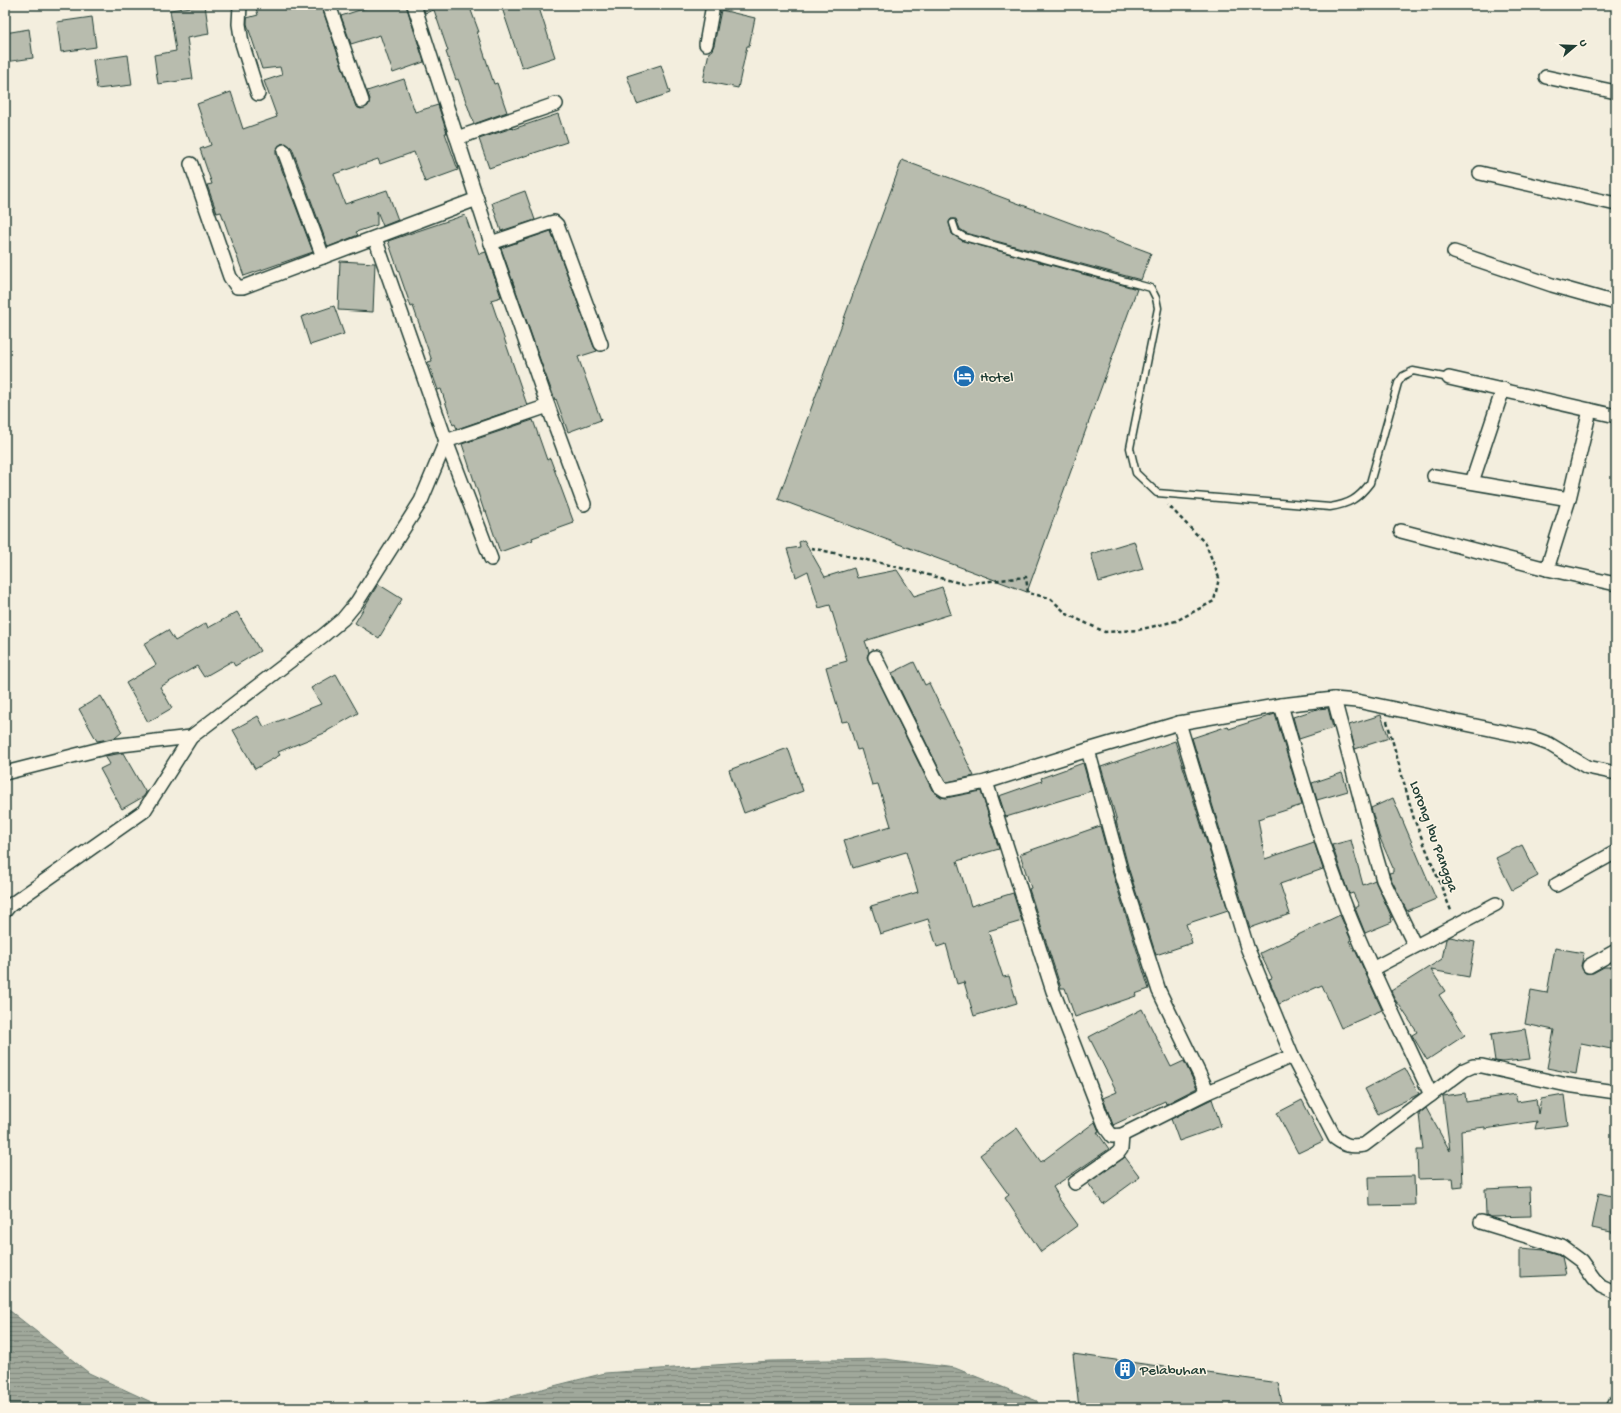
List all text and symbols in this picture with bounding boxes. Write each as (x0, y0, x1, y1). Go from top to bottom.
north arrow (1555, 26, 1595, 66)
text: U (1576, 38, 1589, 49)
hotel icon: Hotel (951, 363, 977, 389)
place label: Hotel (980, 369, 1014, 387)
street label: Lorong Ibu Pangga (1405, 779, 1462, 895)
building icon: Pelabuhan (1112, 1356, 1138, 1382)
place label: Pelabuhan (1139, 1362, 1206, 1380)

